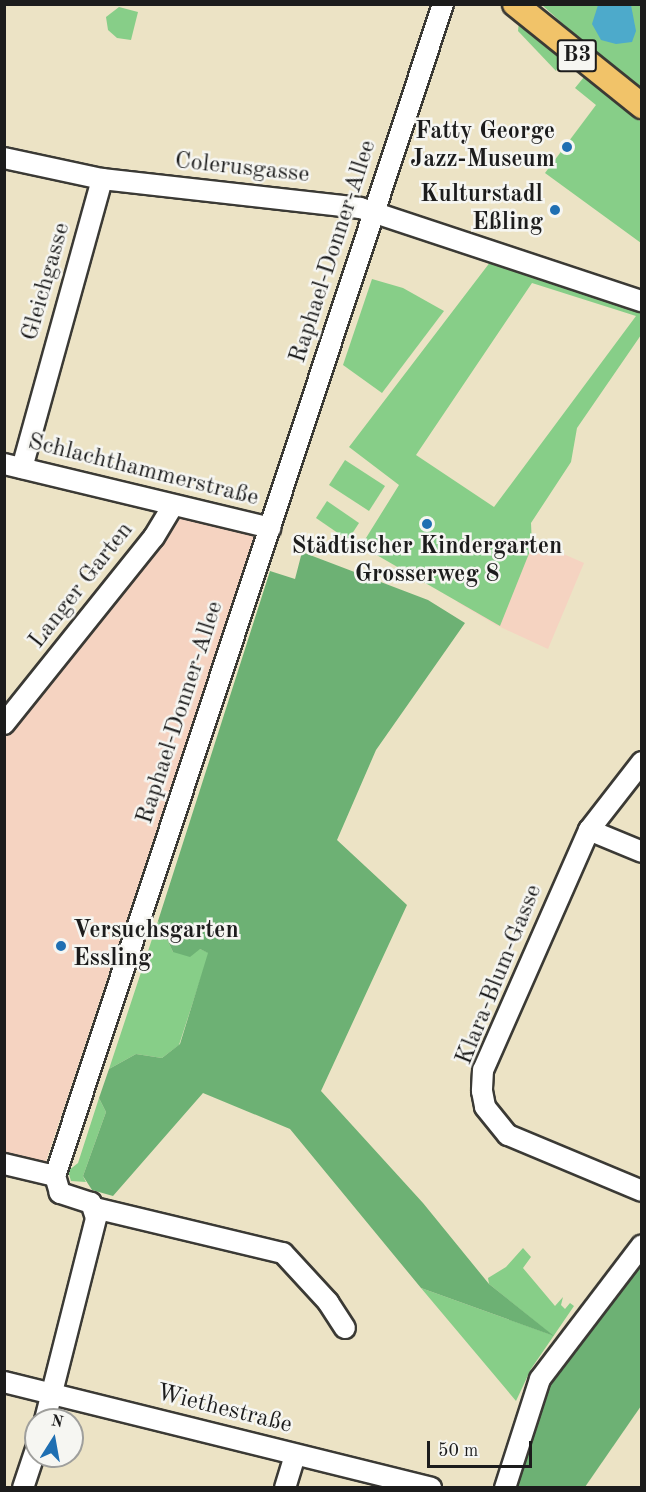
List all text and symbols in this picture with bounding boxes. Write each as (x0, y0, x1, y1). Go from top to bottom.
road number: B3 (556, 37, 598, 75)
place label: Fatty George Jazz-Museum (410, 119, 555, 175)
street label: Raphael-Donner-Allee (284, 137, 384, 367)
marker: Fatty George Jazz-Museum (560, 140, 574, 154)
street label: Colerusgasse (173, 148, 311, 190)
place label: Kulturstadl Eßling (420, 182, 543, 238)
marker: Kulturstadl Eßling (548, 203, 562, 217)
street label: Gleichgasse (16, 220, 78, 344)
street label: Schlachthammerstraße (25, 428, 261, 514)
street label: Langer Garten (24, 517, 140, 655)
marker: Städtischer Kindergarten Grosserweg 8 (420, 517, 434, 531)
place label: Städtischer Kindergarten Grosserweg 8 (292, 534, 562, 590)
street label: Raphael-Donner-Allee (131, 598, 231, 828)
street label: Klara-Blum-Gasse (451, 881, 549, 1069)
place label: Versuchsgarten Essling (73, 918, 239, 974)
marker: Versuchsgarten Essling (54, 939, 68, 953)
street label: Wiethestraße (153, 1379, 295, 1441)
north arrow (24, 1408, 84, 1468)
text: N (50, 1413, 65, 1431)
scale bar (430, 1429, 535, 1467)
text: 50 m (438, 1442, 478, 1460)

